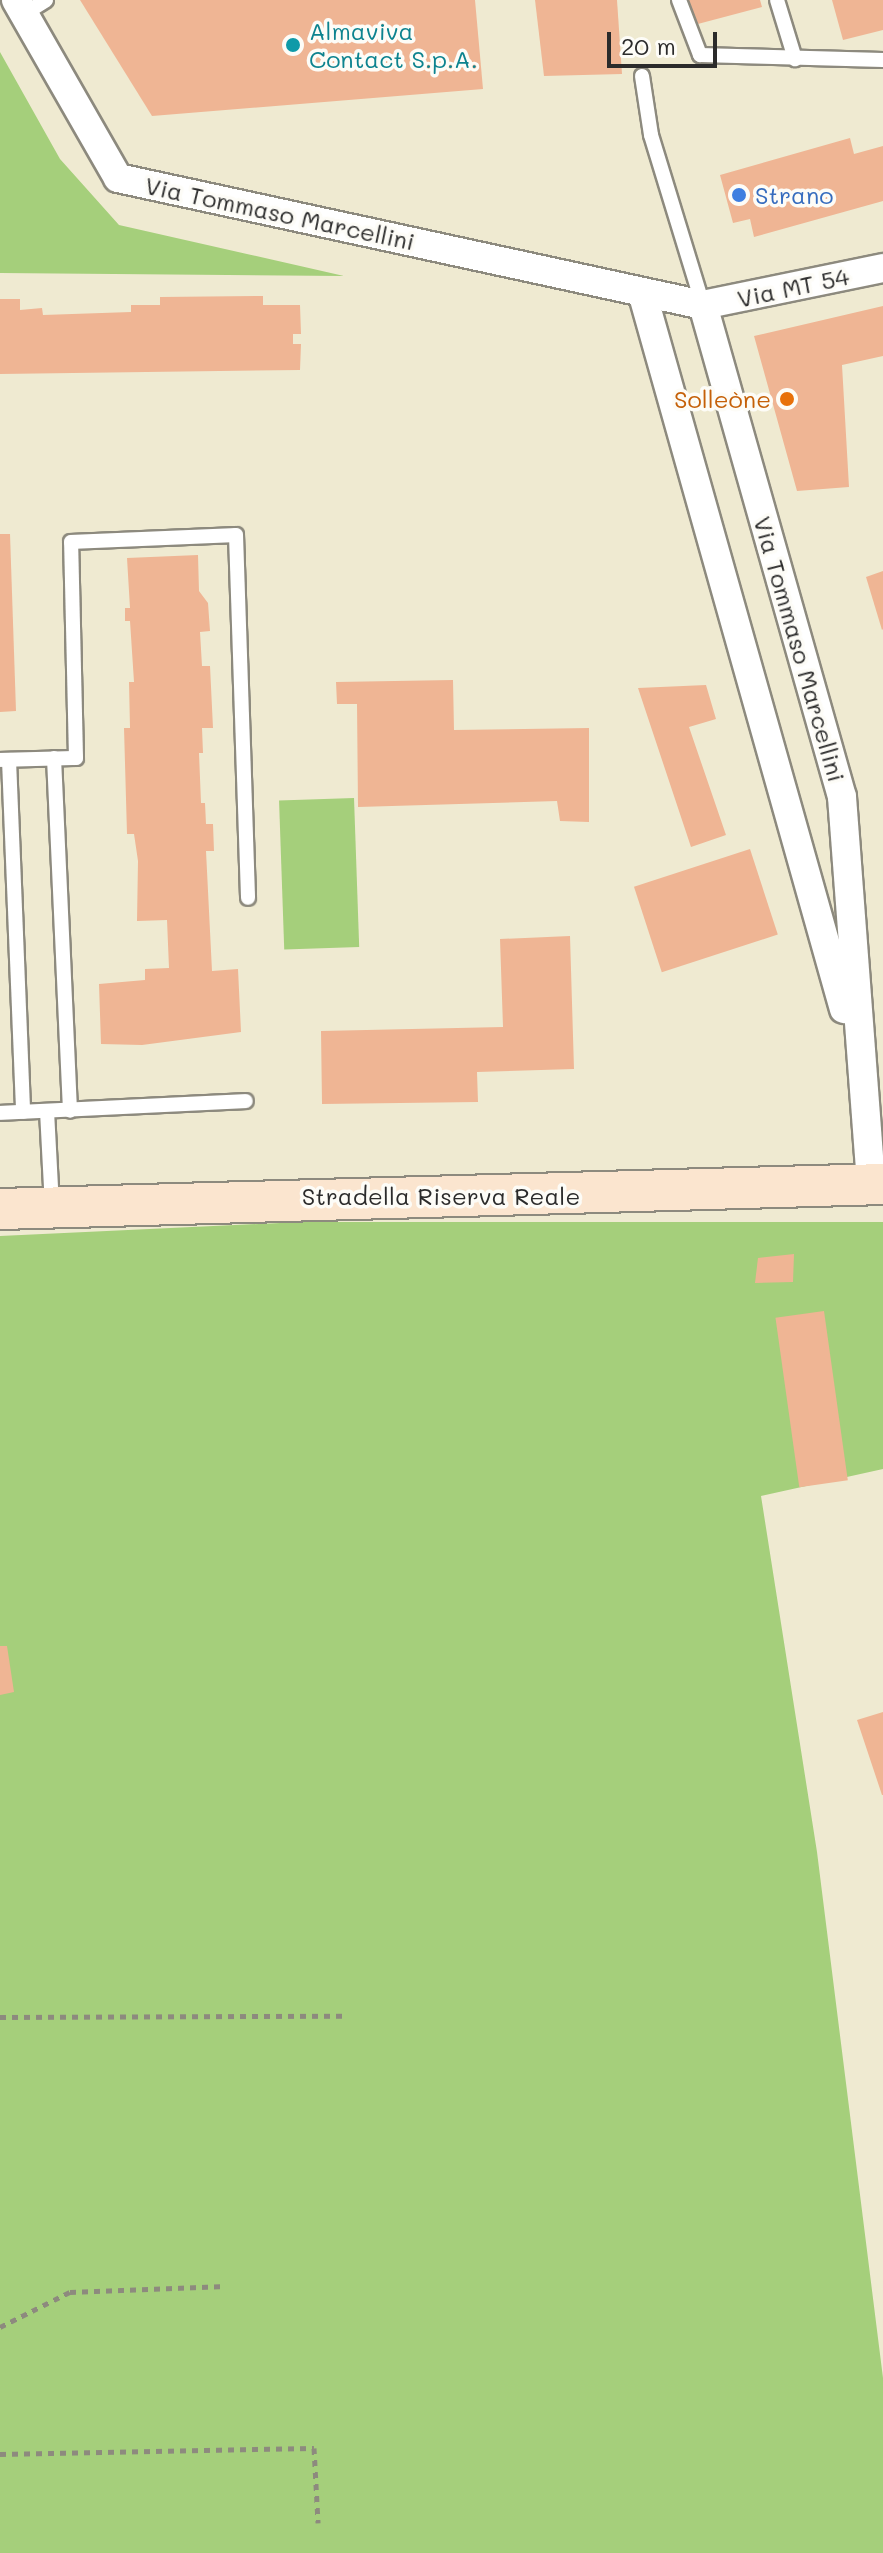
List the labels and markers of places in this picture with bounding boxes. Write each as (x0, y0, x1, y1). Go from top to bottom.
place label: Almaviva Contact S.p.A. (309, 17, 478, 73)
marker: Almaviva Contact S.p.A. (284, 36, 302, 54)
place label: Strano (755, 181, 834, 209)
marker: Strano (730, 186, 748, 204)
place label: Solleòne (674, 385, 771, 413)
marker: Solleòne (778, 390, 796, 408)

